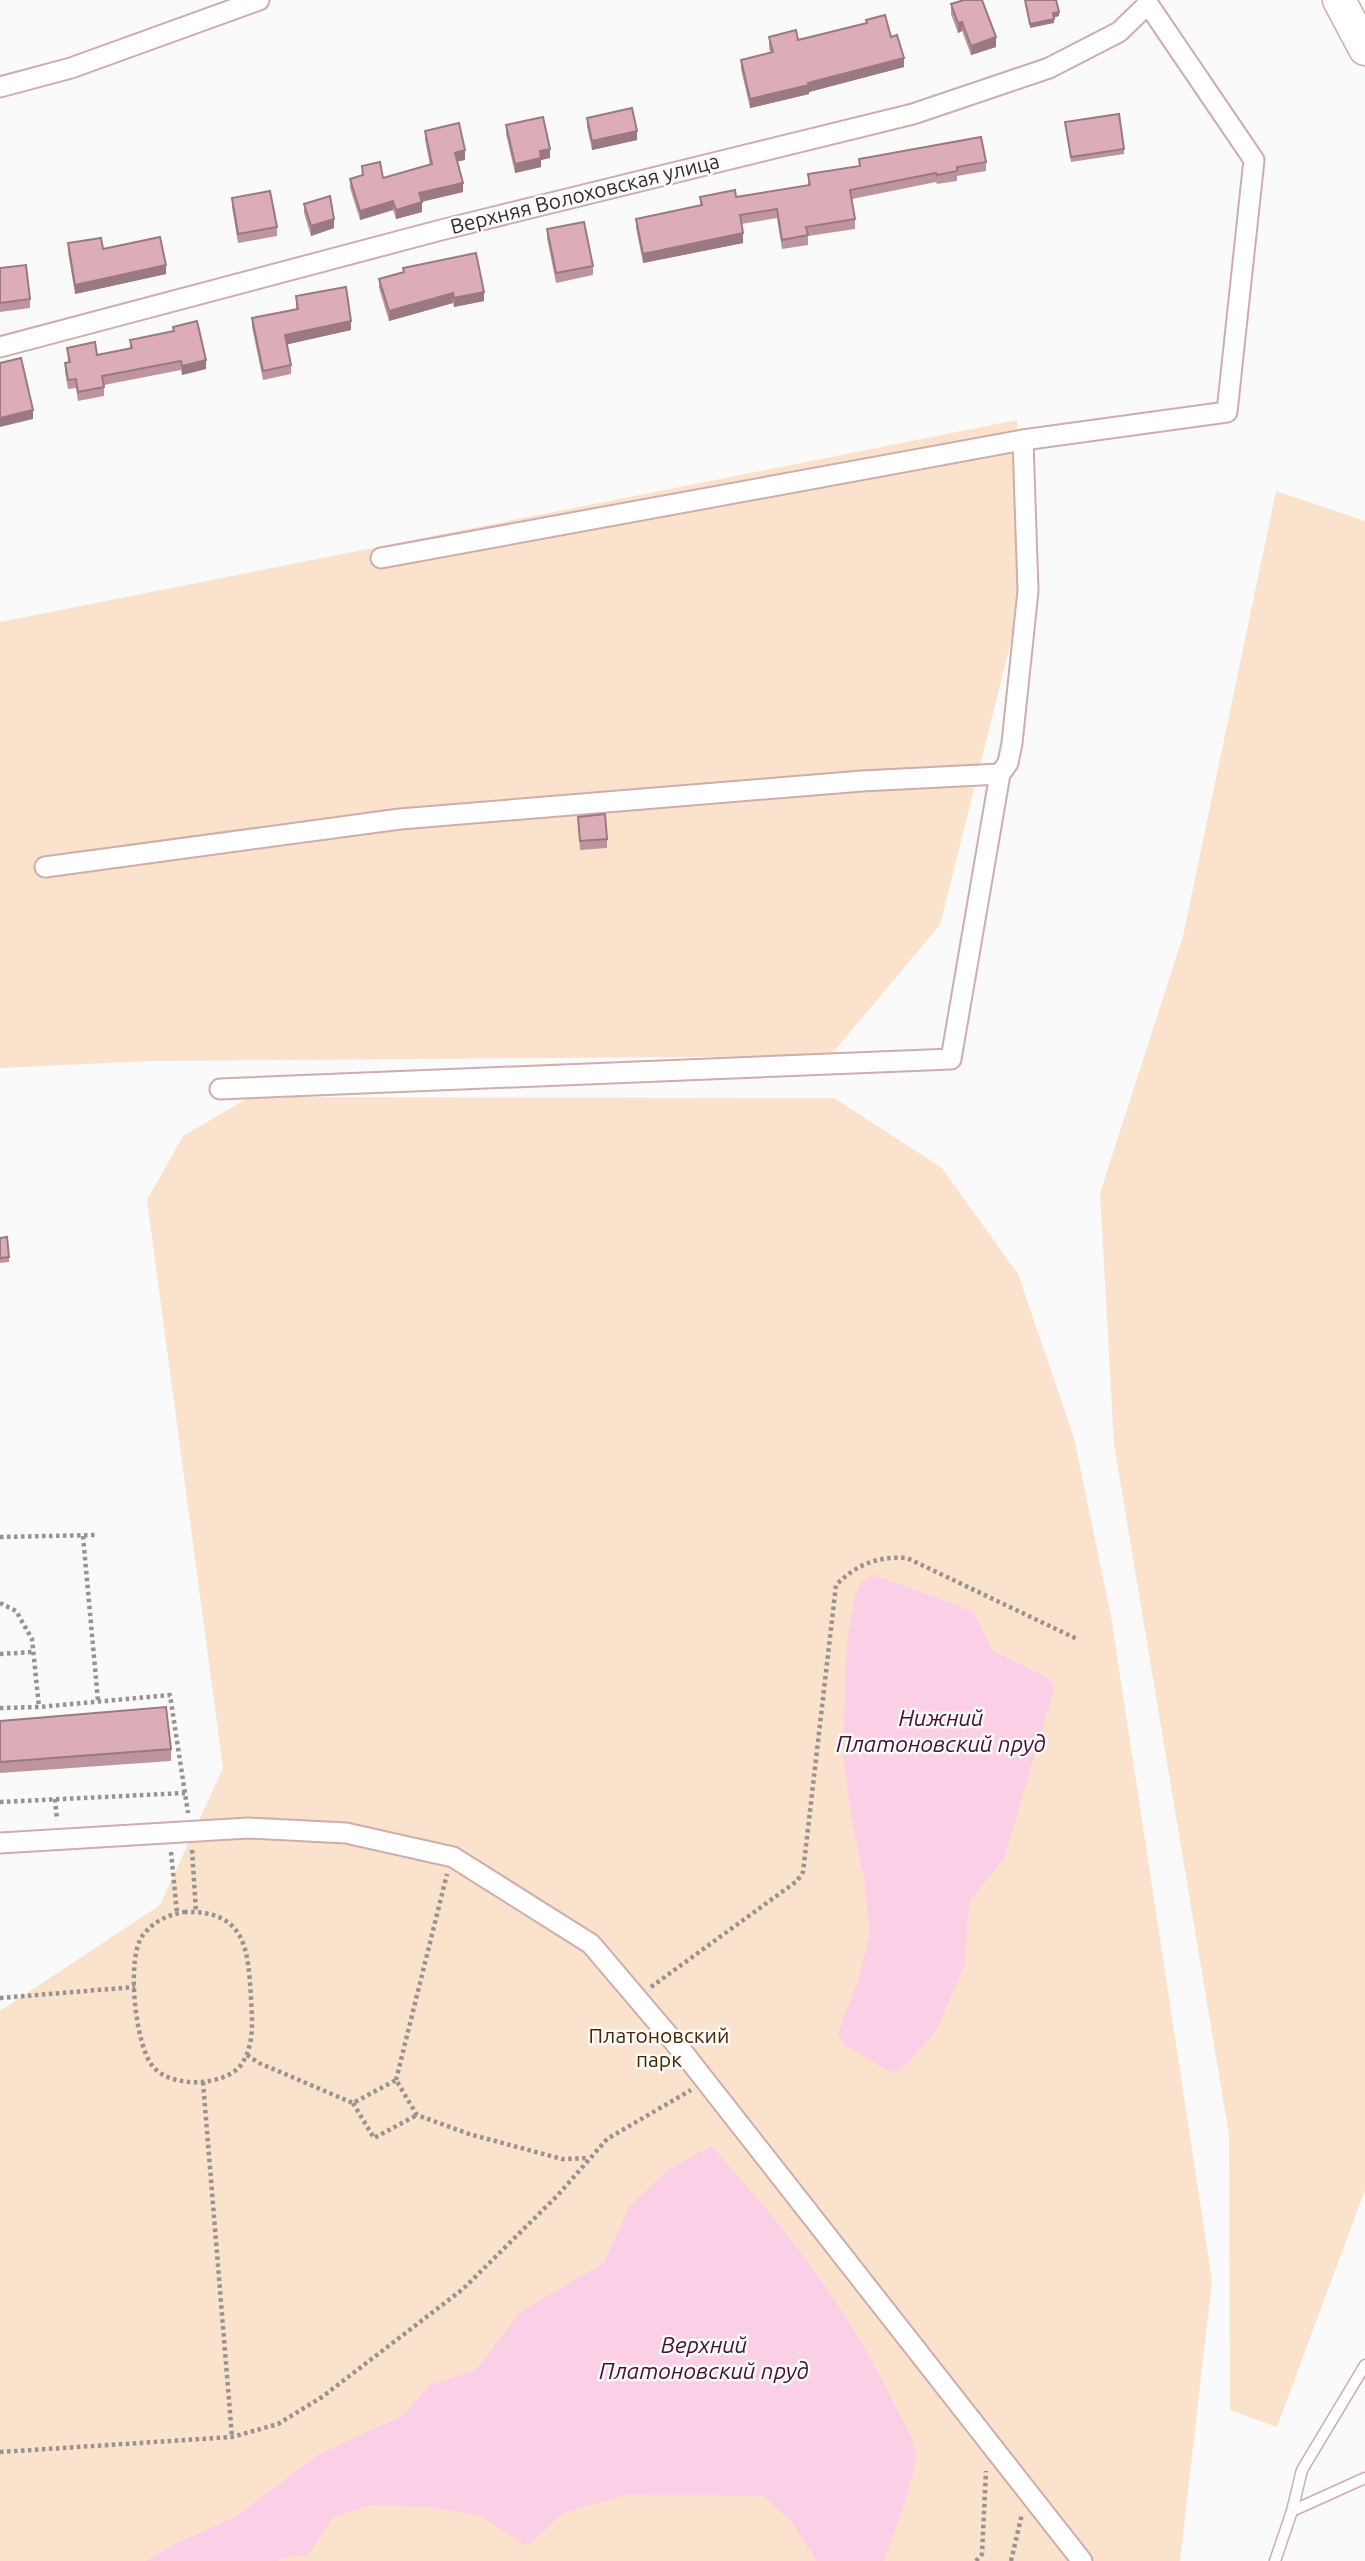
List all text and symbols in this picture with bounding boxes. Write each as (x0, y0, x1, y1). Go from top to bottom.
street label: Верхняя Волоховская улица (448, 148, 722, 238)
water label: Нижний Платоновский пруд (836, 1705, 1046, 1756)
park label: Платоновский парк (589, 2023, 729, 2071)
water label: Верхний Платоновский пруд (599, 2332, 809, 2383)

